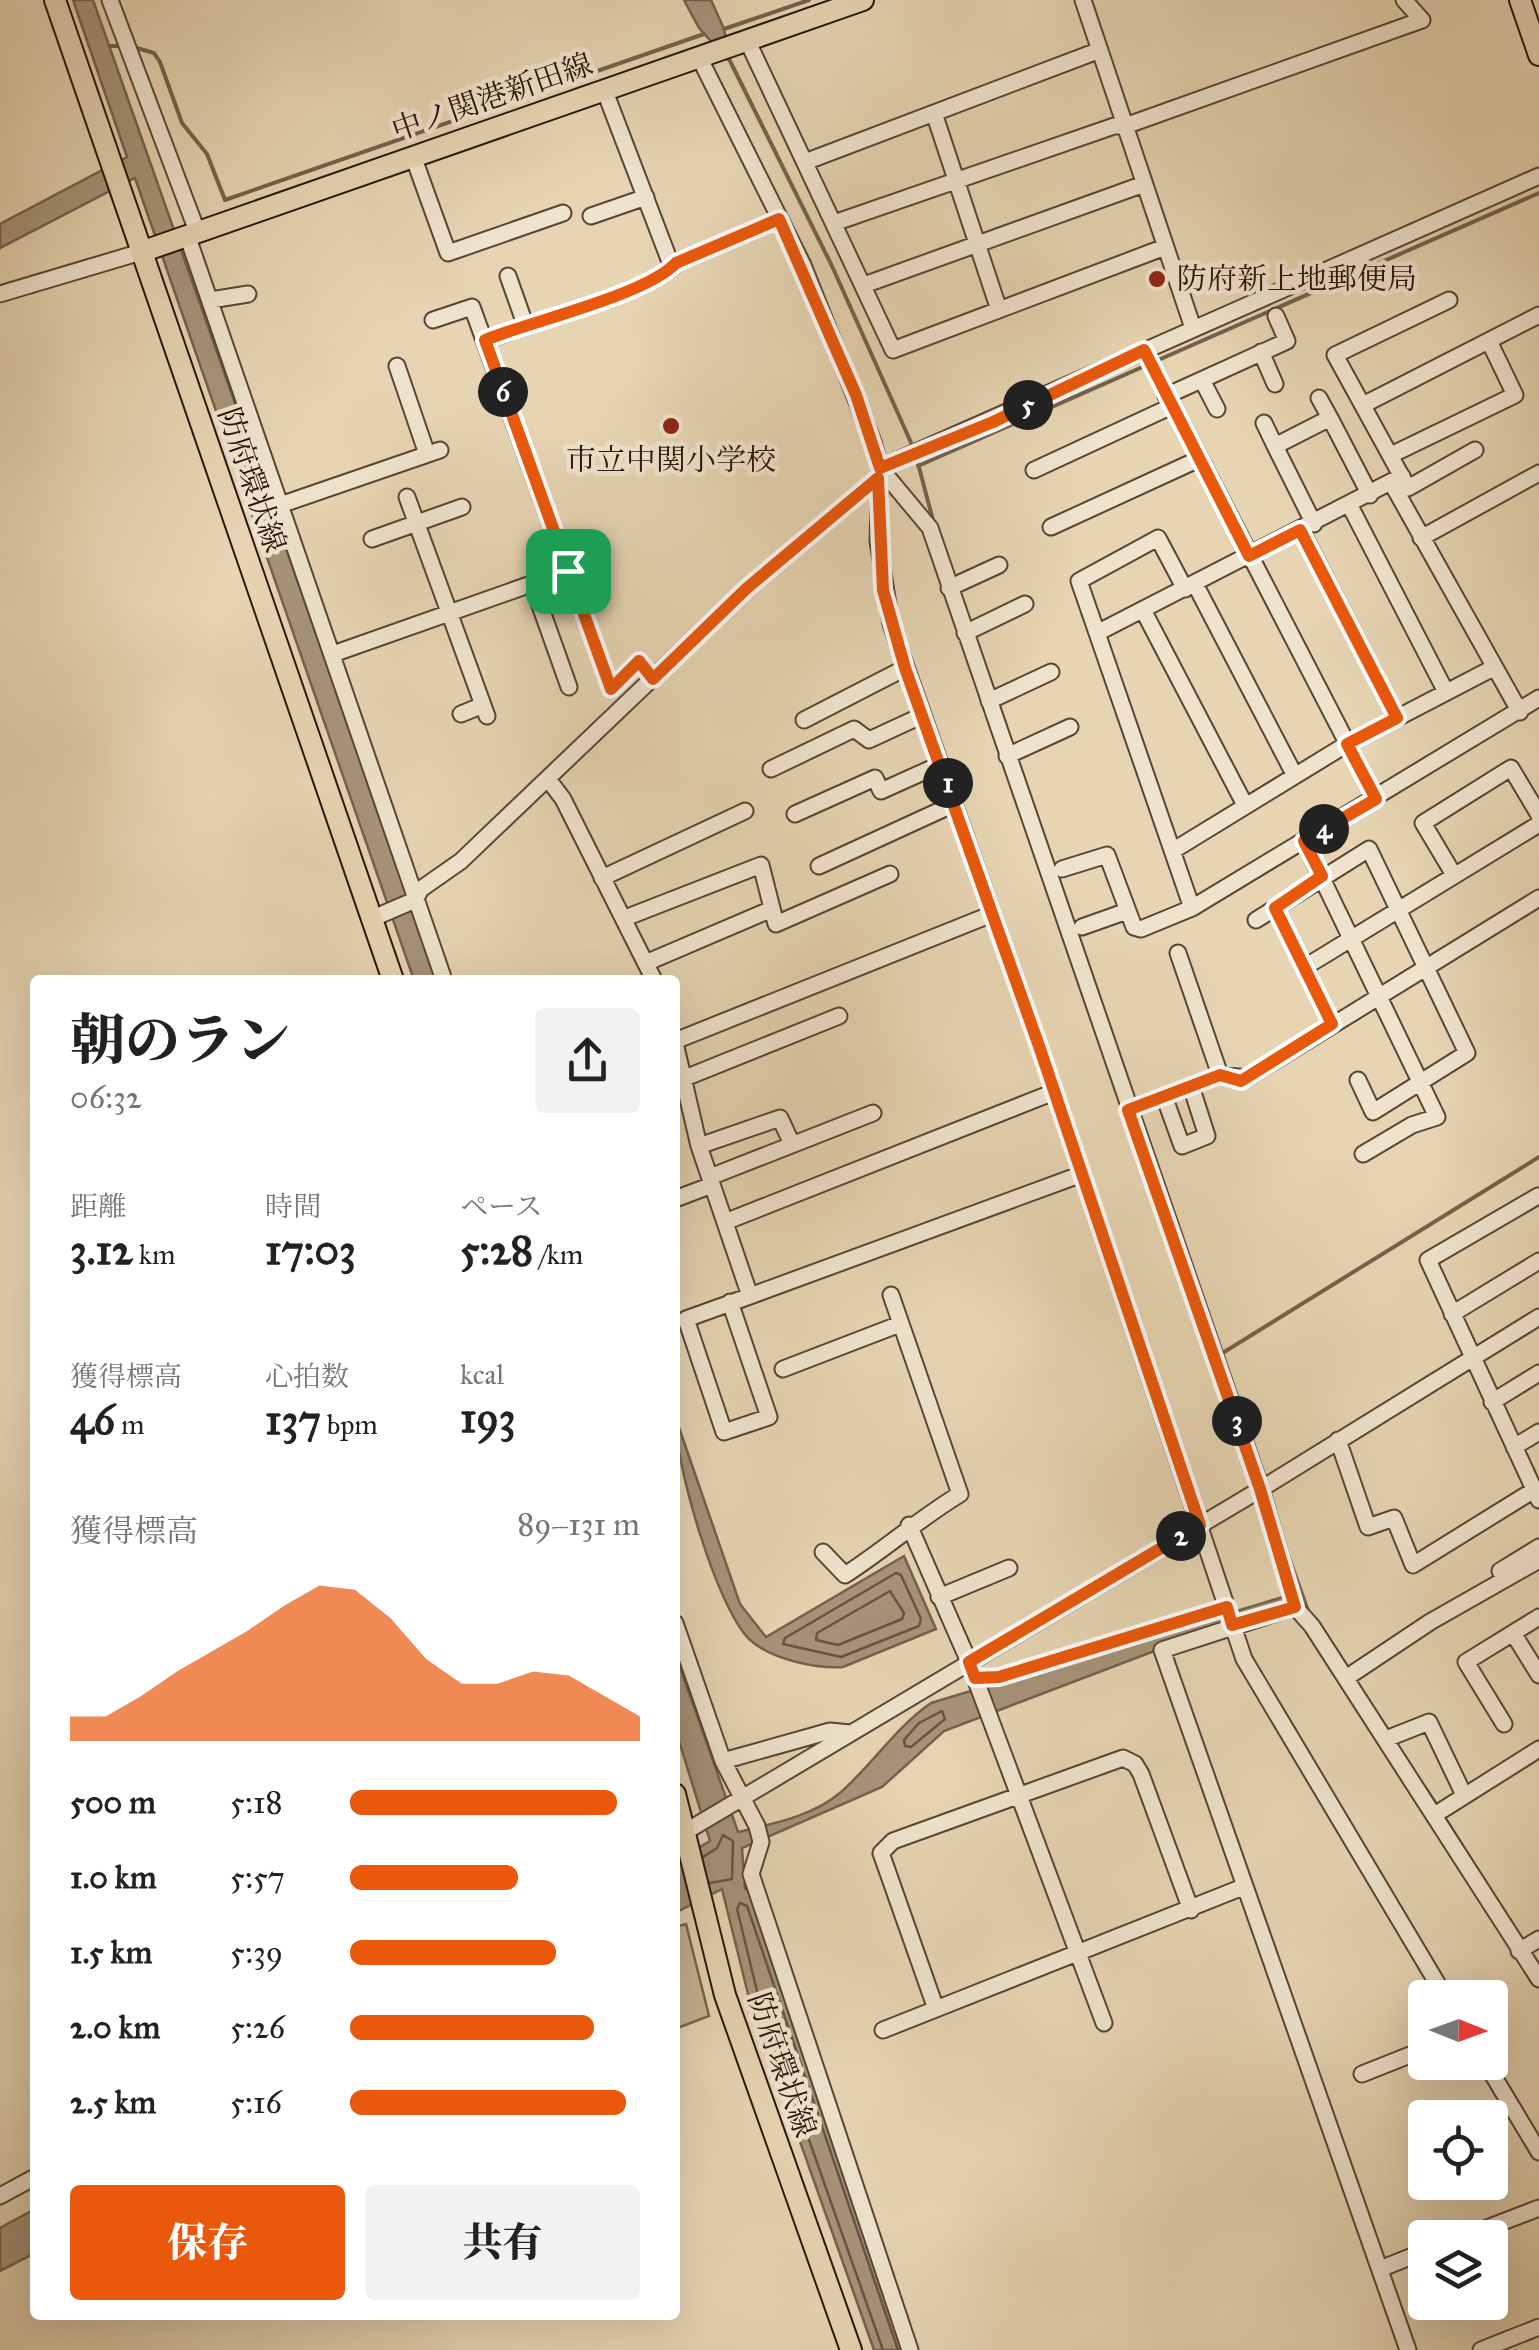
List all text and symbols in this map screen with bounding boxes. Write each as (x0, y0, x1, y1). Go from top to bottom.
street label: 中ノ関港新田線 (387, 46, 597, 148)
place label: 防府新上地郵便局 (1177, 261, 1417, 297)
marker: 防府新上地郵便局 (1146, 268, 1168, 290)
pin: 6 (478, 367, 528, 417)
text: 6 (496, 374, 510, 409)
pin: 5 (1003, 380, 1053, 430)
text: 5 (1021, 387, 1035, 422)
street label: 防府環状線 (211, 403, 293, 557)
marker: 市立中関小学校 (660, 415, 682, 437)
place label: 市立中関小学校 (566, 442, 776, 478)
pin (526, 529, 611, 614)
icon: arrive (541, 544, 596, 599)
pin: 1 (923, 758, 973, 808)
text: 1 (942, 765, 954, 800)
pin: 4 (1299, 804, 1349, 854)
text: 4 (1316, 811, 1332, 846)
text: 朝のラン (70, 1007, 290, 1074)
button: share (535, 1008, 640, 1113)
text: 06:32 (70, 1078, 142, 1117)
text: 距離 (70, 1189, 126, 1224)
text: 時間 (265, 1189, 321, 1224)
text: ペース (460, 1189, 543, 1224)
text: 3.12 (70, 1224, 133, 1276)
text: 17:03 (265, 1224, 356, 1276)
text: 5:28 (460, 1224, 533, 1276)
text: km (133, 1237, 175, 1272)
text: /km (533, 1237, 583, 1272)
text: kcal (460, 1357, 504, 1392)
text: 獲得標高 (70, 1359, 182, 1394)
text: 心拍数 (265, 1359, 349, 1394)
text: 193 (460, 1392, 516, 1444)
text: 46 (70, 1394, 115, 1446)
text: 137 (265, 1394, 321, 1446)
pin: 3 (1212, 1396, 1262, 1446)
text: 3 (1231, 1403, 1243, 1438)
text: m (115, 1407, 145, 1442)
text: bpm (321, 1407, 378, 1442)
text: 89–131 m (517, 1505, 640, 1544)
pin: 2 (1156, 1511, 1206, 1561)
text: 獲得標高 (70, 1512, 198, 1551)
text: 2 (1174, 1518, 1188, 1553)
text: 500 m (70, 1783, 156, 1822)
text: 5:18 (230, 1783, 283, 1822)
text: 1.0 km (70, 1858, 157, 1897)
text: 5:57 (230, 1858, 285, 1897)
text: 1.5 km (70, 1933, 152, 1972)
text: 5:39 (230, 1933, 283, 1972)
north arrow (1408, 1980, 1508, 2080)
map controls (1408, 1980, 1508, 2320)
street label: 防府環状線 (741, 1988, 823, 2142)
text: 2.0 km (70, 2008, 160, 2047)
text: 5:26 (230, 2008, 285, 2047)
text: 2.5 km (70, 2083, 156, 2122)
text: 5:16 (230, 2083, 282, 2122)
button: locate (1408, 2100, 1508, 2200)
button: 保存 (70, 2185, 345, 2300)
button: 共有 (365, 2185, 640, 2300)
button: layers (1408, 2220, 1508, 2320)

